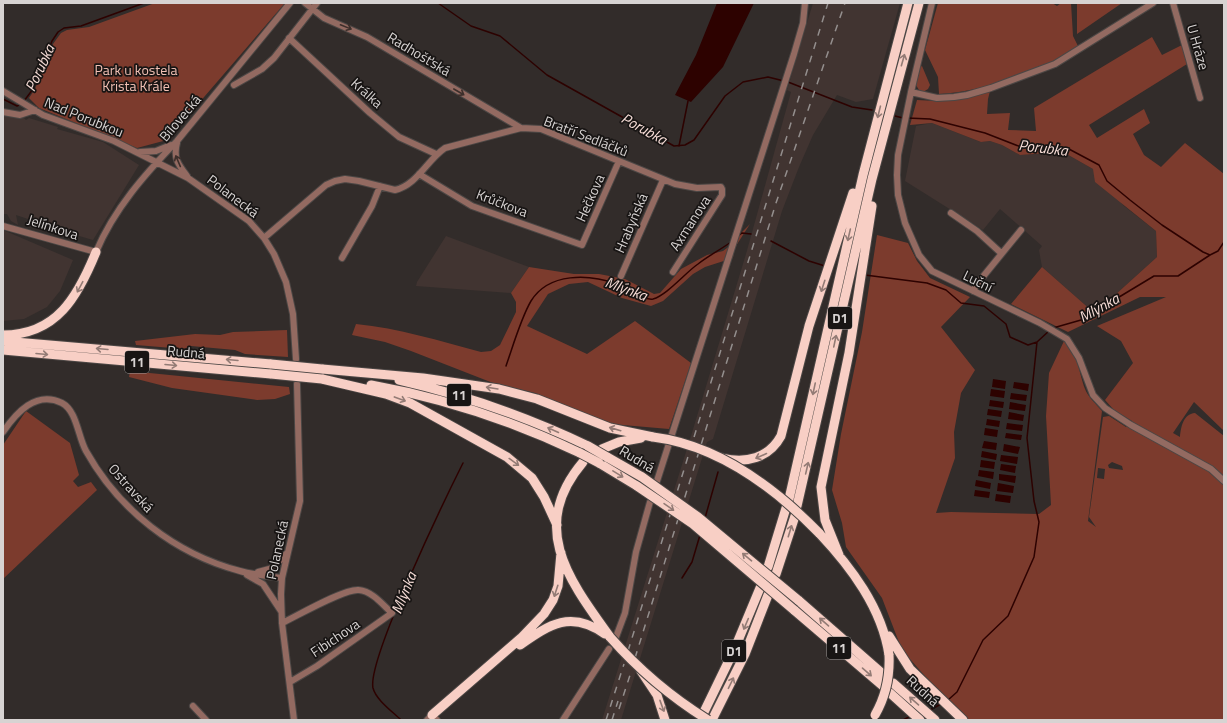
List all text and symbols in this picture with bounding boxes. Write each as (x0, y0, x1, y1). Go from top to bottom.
street label: U Hráze (1182, 21, 1215, 72)
one-way arrow (340, 24, 352, 32)
street label: Radhošťská (384, 26, 455, 81)
water label: Porubka (19, 39, 61, 95)
one-way arrow (900, 54, 907, 67)
park label: Park u kostela Krista Krále (94, 59, 178, 96)
street label: Králka (347, 73, 388, 113)
one-way arrow (453, 88, 465, 96)
street label: Bílovecká (154, 90, 206, 146)
street label: Nad Porubkou (42, 91, 127, 142)
one-way arrow (874, 105, 882, 118)
water label: Porubka (617, 107, 673, 151)
street label: Bratří Sedláčků (541, 110, 631, 161)
water label: Porubka (1017, 133, 1070, 162)
one-way arrow (173, 155, 181, 167)
street label: Polanecká (203, 169, 264, 222)
street label: Hečkova (570, 171, 609, 225)
street label: Krůčkova (473, 183, 531, 222)
street label: Hrabyňská (609, 190, 653, 256)
street label: Axmanova (664, 191, 715, 254)
street label: Jelínkova (25, 208, 81, 245)
one-way arrow (844, 228, 852, 241)
street label: Luční (960, 264, 997, 297)
water label: Mlýnka (602, 270, 652, 307)
one-way arrow (818, 279, 826, 291)
one-way arrow (76, 281, 83, 293)
water label: Mlýnka (1074, 286, 1125, 328)
road number: D1 (828, 307, 852, 329)
one-way arrow (831, 335, 839, 348)
street label: Rudná (166, 339, 206, 364)
one-way arrow (96, 346, 109, 353)
one-way arrow (35, 350, 48, 357)
road number: 11 (125, 351, 149, 373)
one-way arrow (226, 357, 239, 364)
one-way arrow (164, 361, 177, 369)
one-way arrow (810, 382, 818, 395)
road number: 11 (447, 384, 471, 406)
one-way arrow (486, 384, 499, 392)
one-way arrow (394, 396, 406, 404)
one-way arrow (608, 425, 621, 432)
one-way arrow (547, 426, 559, 433)
street label: Rudná (616, 440, 659, 477)
one-way arrow (755, 452, 767, 460)
one-way arrow (508, 458, 519, 466)
street label: Ostravská (104, 459, 159, 517)
one-way arrow (804, 462, 811, 475)
one-way arrow (612, 470, 623, 478)
one-way arrow (663, 503, 674, 511)
street label: Polanecká (260, 518, 293, 582)
one-way arrow (787, 525, 794, 538)
one-way arrow (742, 552, 752, 561)
water label: Mlýnka (385, 567, 423, 617)
one-way arrow (552, 585, 559, 598)
street label: Fibichova (306, 613, 364, 662)
one-way arrow (741, 618, 749, 630)
one-way arrow (818, 618, 829, 627)
road number: 11 (827, 637, 851, 659)
road number: D1 (722, 640, 746, 662)
one-way arrow (861, 668, 872, 677)
street label: Rudná (902, 670, 944, 711)
one-way arrow (727, 677, 735, 689)
one-way arrow (909, 697, 919, 706)
one-way arrow (658, 700, 666, 712)

